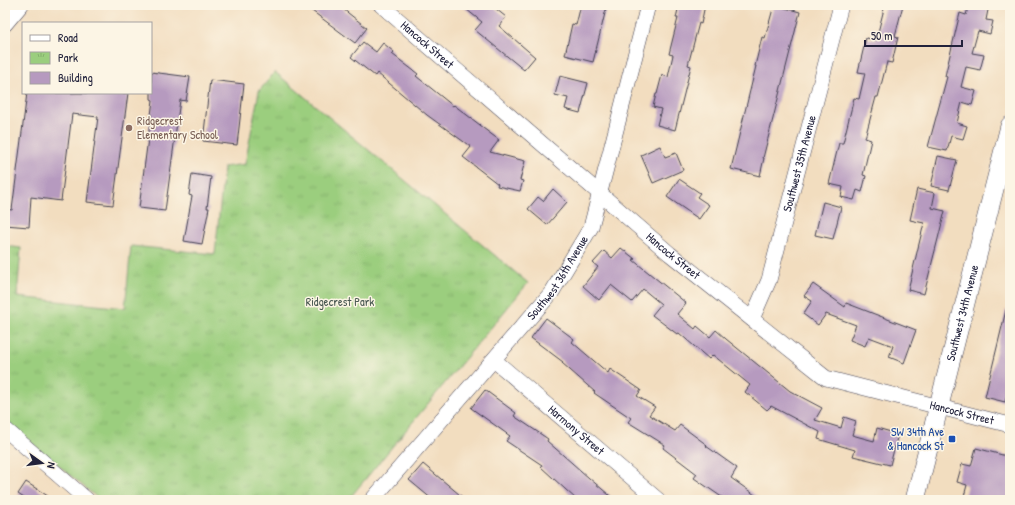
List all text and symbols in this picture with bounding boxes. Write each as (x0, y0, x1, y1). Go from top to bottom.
street label: Hancock Street (397, 17, 459, 73)
legend (22, 22, 152, 94)
scale bar (865, 22, 962, 48)
text: 50 m (871, 27, 892, 44)
text: Road (58, 29, 78, 46)
text: Park (58, 49, 78, 66)
text: Building (58, 69, 93, 86)
place label: Ridgecrest Elementary School (137, 112, 219, 143)
street label: Southwest 35th Avenue (778, 113, 820, 213)
marker: Ridgecrest Elementary School (124, 123, 134, 133)
street label: Hancock Street (643, 228, 705, 283)
street label: Southwest 36th Avenue (523, 232, 592, 323)
street label: Southwest 34th Avenue (942, 263, 982, 363)
park label: Ridgecrest Park (306, 293, 374, 310)
street label: Hancock Street (928, 396, 997, 429)
street label: Harmony Street (545, 401, 609, 459)
place label: SW 34th Ave & Hancock St (888, 423, 945, 454)
marker: SW 34th Ave & Hancock St (947, 434, 957, 444)
north arrow (22, 443, 62, 483)
text: N (44, 461, 59, 470)

